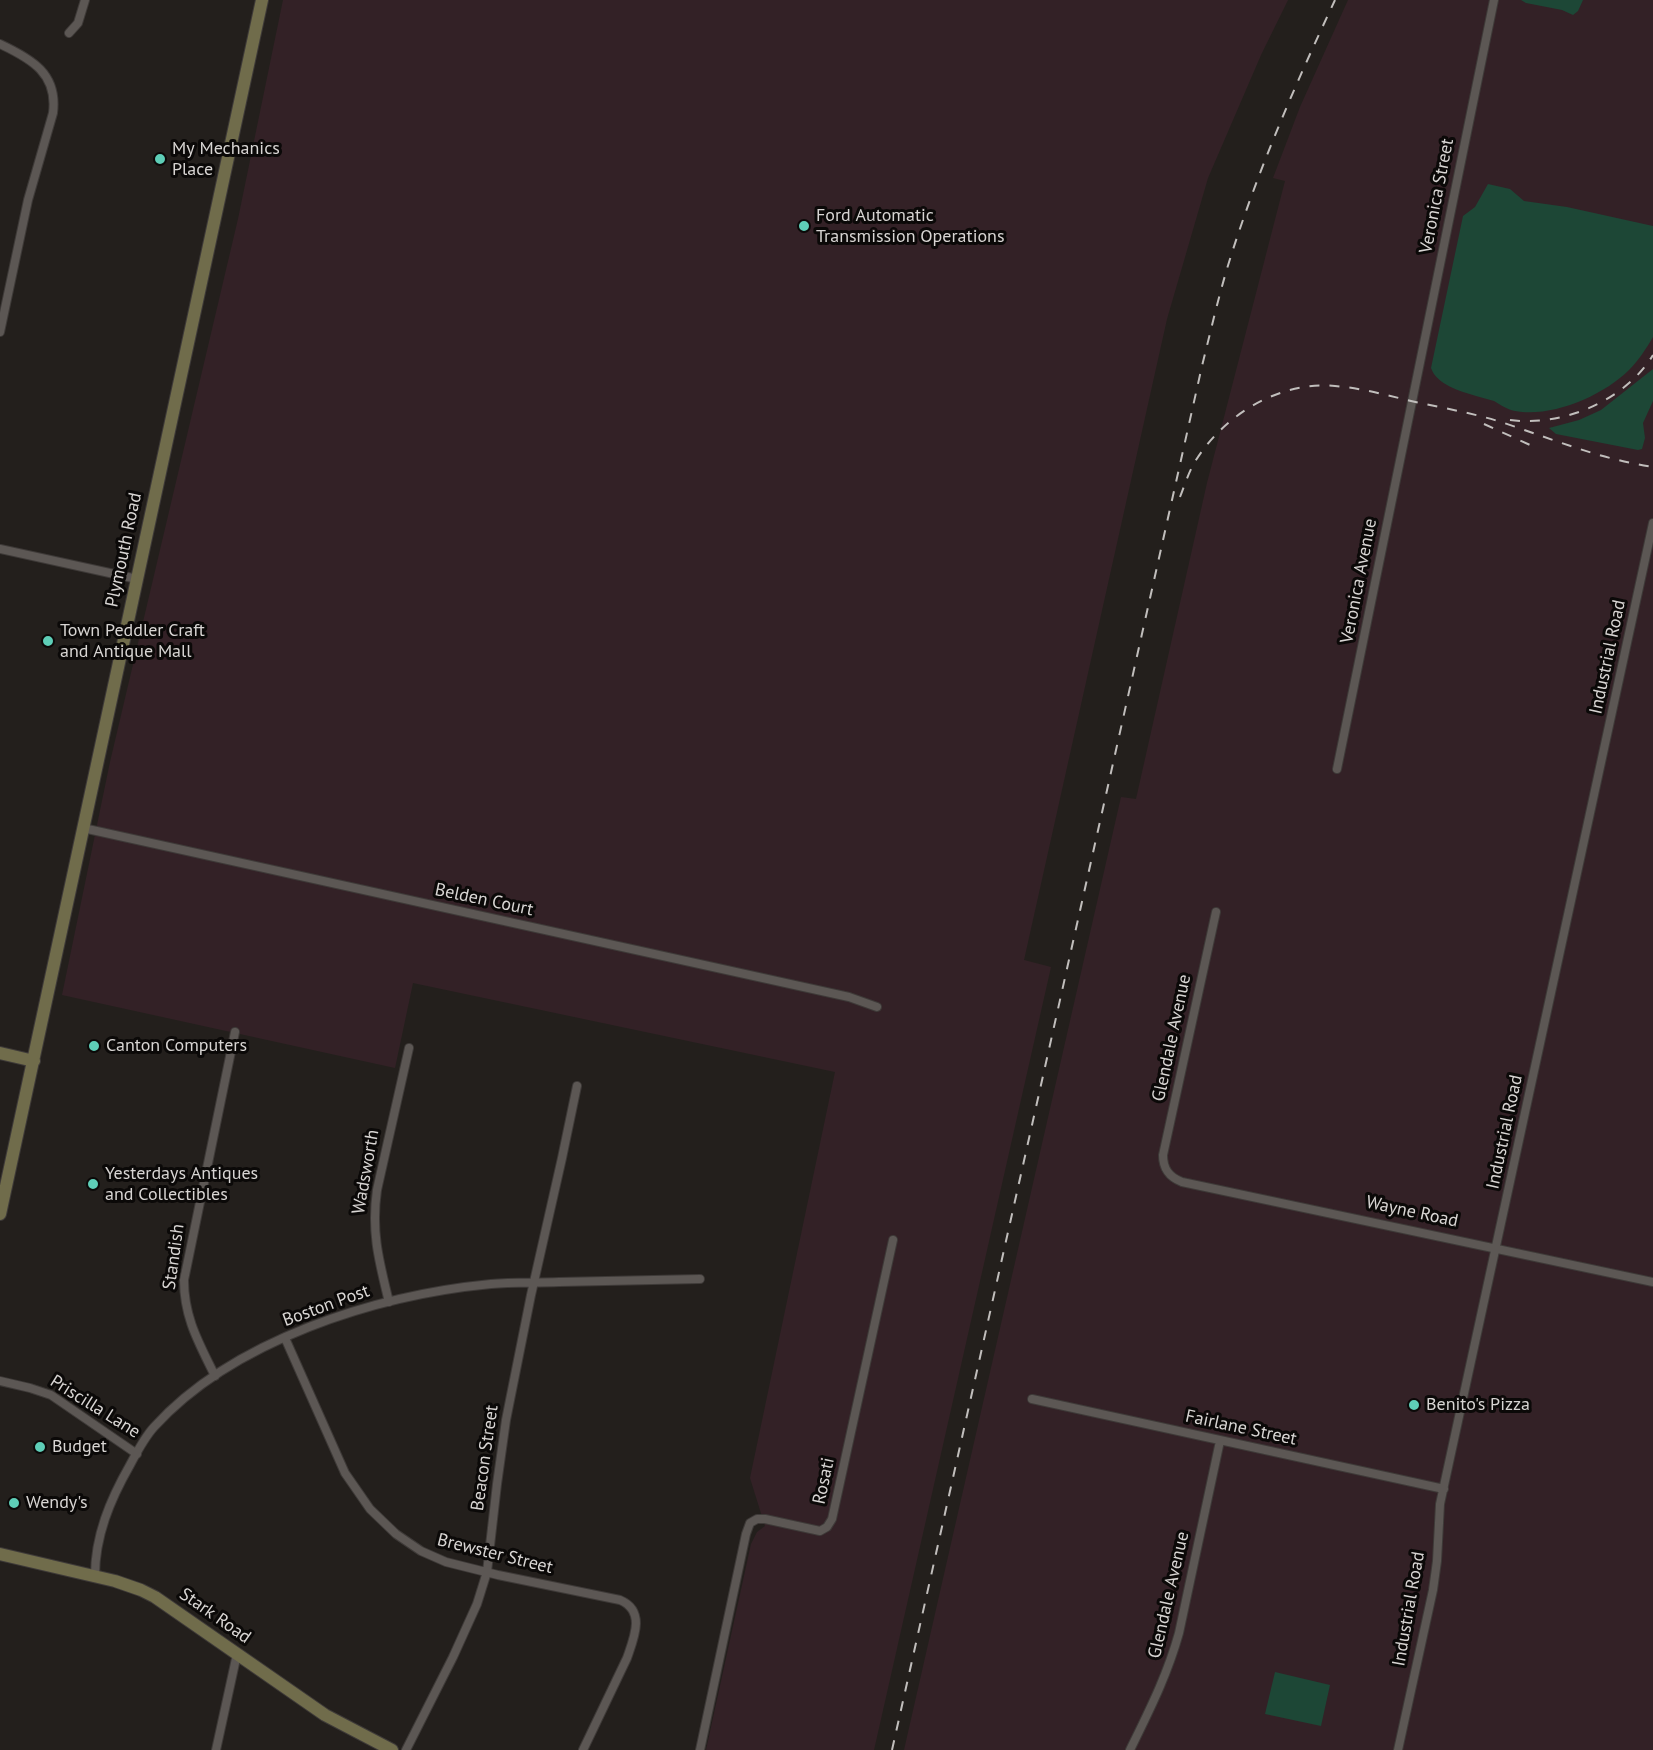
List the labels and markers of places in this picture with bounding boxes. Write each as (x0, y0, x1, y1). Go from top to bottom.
place label: My Mechanics Place (172, 138, 280, 180)
marker: My Mechanics Place (153, 152, 167, 166)
place label: Ford Automatic Transmission Operations (816, 205, 1005, 248)
marker: Ford Automatic Transmission Operations (797, 219, 811, 233)
place label: Town Peddler Craft and Antique Mall (60, 620, 205, 662)
marker: Town Peddler Craft and Antique Mall (41, 634, 55, 648)
place label: Canton Computers (106, 1035, 247, 1057)
marker: Canton Computers (87, 1039, 101, 1053)
place label: Yesterdays Antiques and Collectibles (105, 1163, 258, 1206)
marker: Yesterdays Antiques and Collectibles (86, 1177, 100, 1191)
place label: Benito's Pizza (1426, 1394, 1530, 1416)
marker: Benito's Pizza (1407, 1398, 1421, 1412)
place label: Budget (52, 1436, 107, 1458)
marker: Budget (33, 1440, 47, 1454)
place label: Wendy's (26, 1492, 88, 1514)
marker: Wendy's (7, 1496, 21, 1510)

